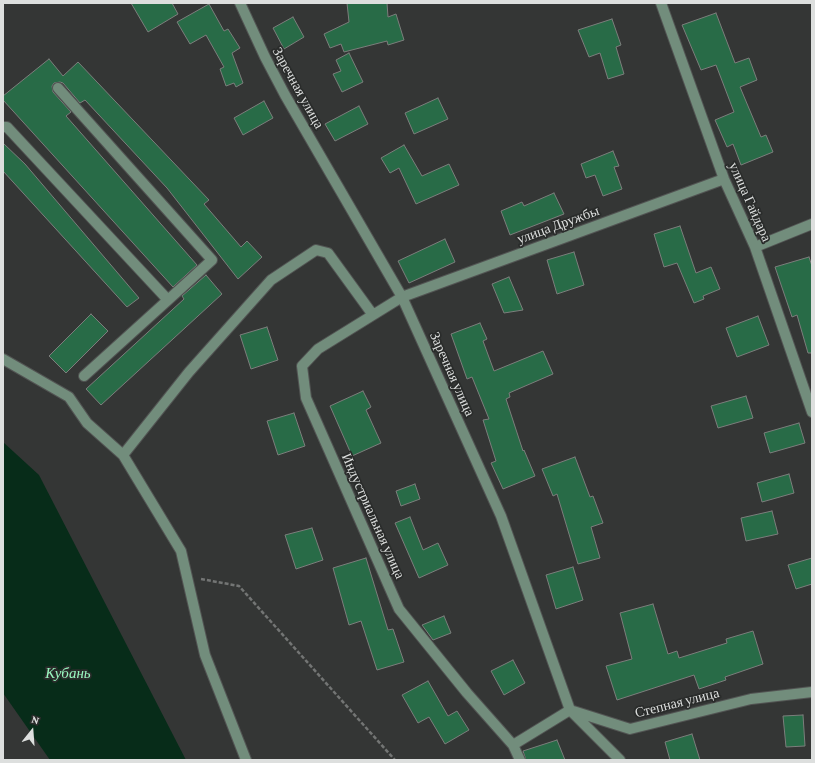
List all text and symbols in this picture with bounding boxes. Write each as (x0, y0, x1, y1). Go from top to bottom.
street label: Заречная улица (269, 44, 327, 132)
street label: улица Гайдара (725, 160, 775, 244)
street label: улица Дружбы (515, 202, 601, 248)
street label: Заречная улица (426, 329, 478, 419)
street label: Индустриальная улица (338, 451, 408, 581)
water label: Кубань (45, 664, 91, 682)
street label: Степная улица (633, 684, 721, 722)
north arrow (12, 711, 52, 751)
text: N (30, 713, 41, 726)

